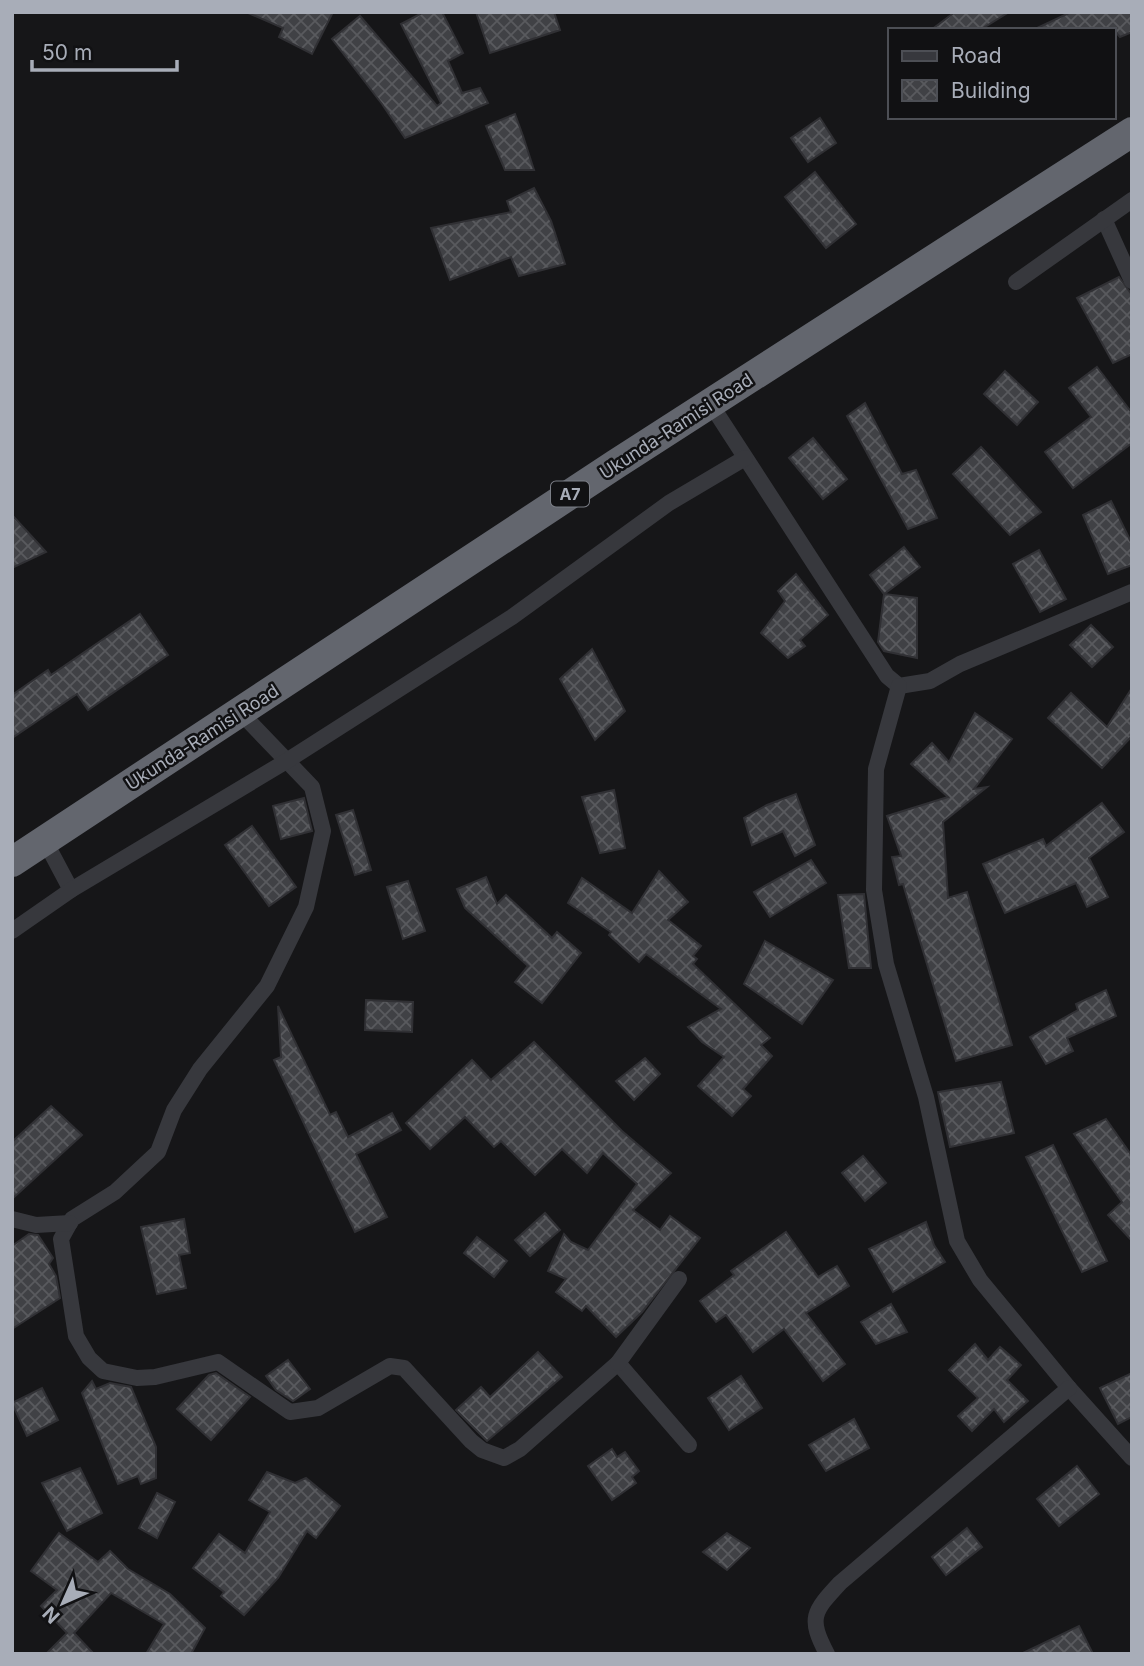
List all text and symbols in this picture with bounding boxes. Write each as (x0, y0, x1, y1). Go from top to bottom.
scale bar (32, 28, 177, 72)
legend (888, 28, 1116, 119)
text: 50 m (42, 40, 92, 65)
text: Road (951, 43, 1002, 68)
text: Building (951, 78, 1031, 103)
street label: Ukunda-Ramisi Road (596, 369, 756, 483)
road number: A7 (551, 481, 589, 506)
street label: Ukunda-Ramisi Road (122, 680, 282, 794)
north arrow (28, 1568, 98, 1638)
text: N (38, 1601, 65, 1628)

